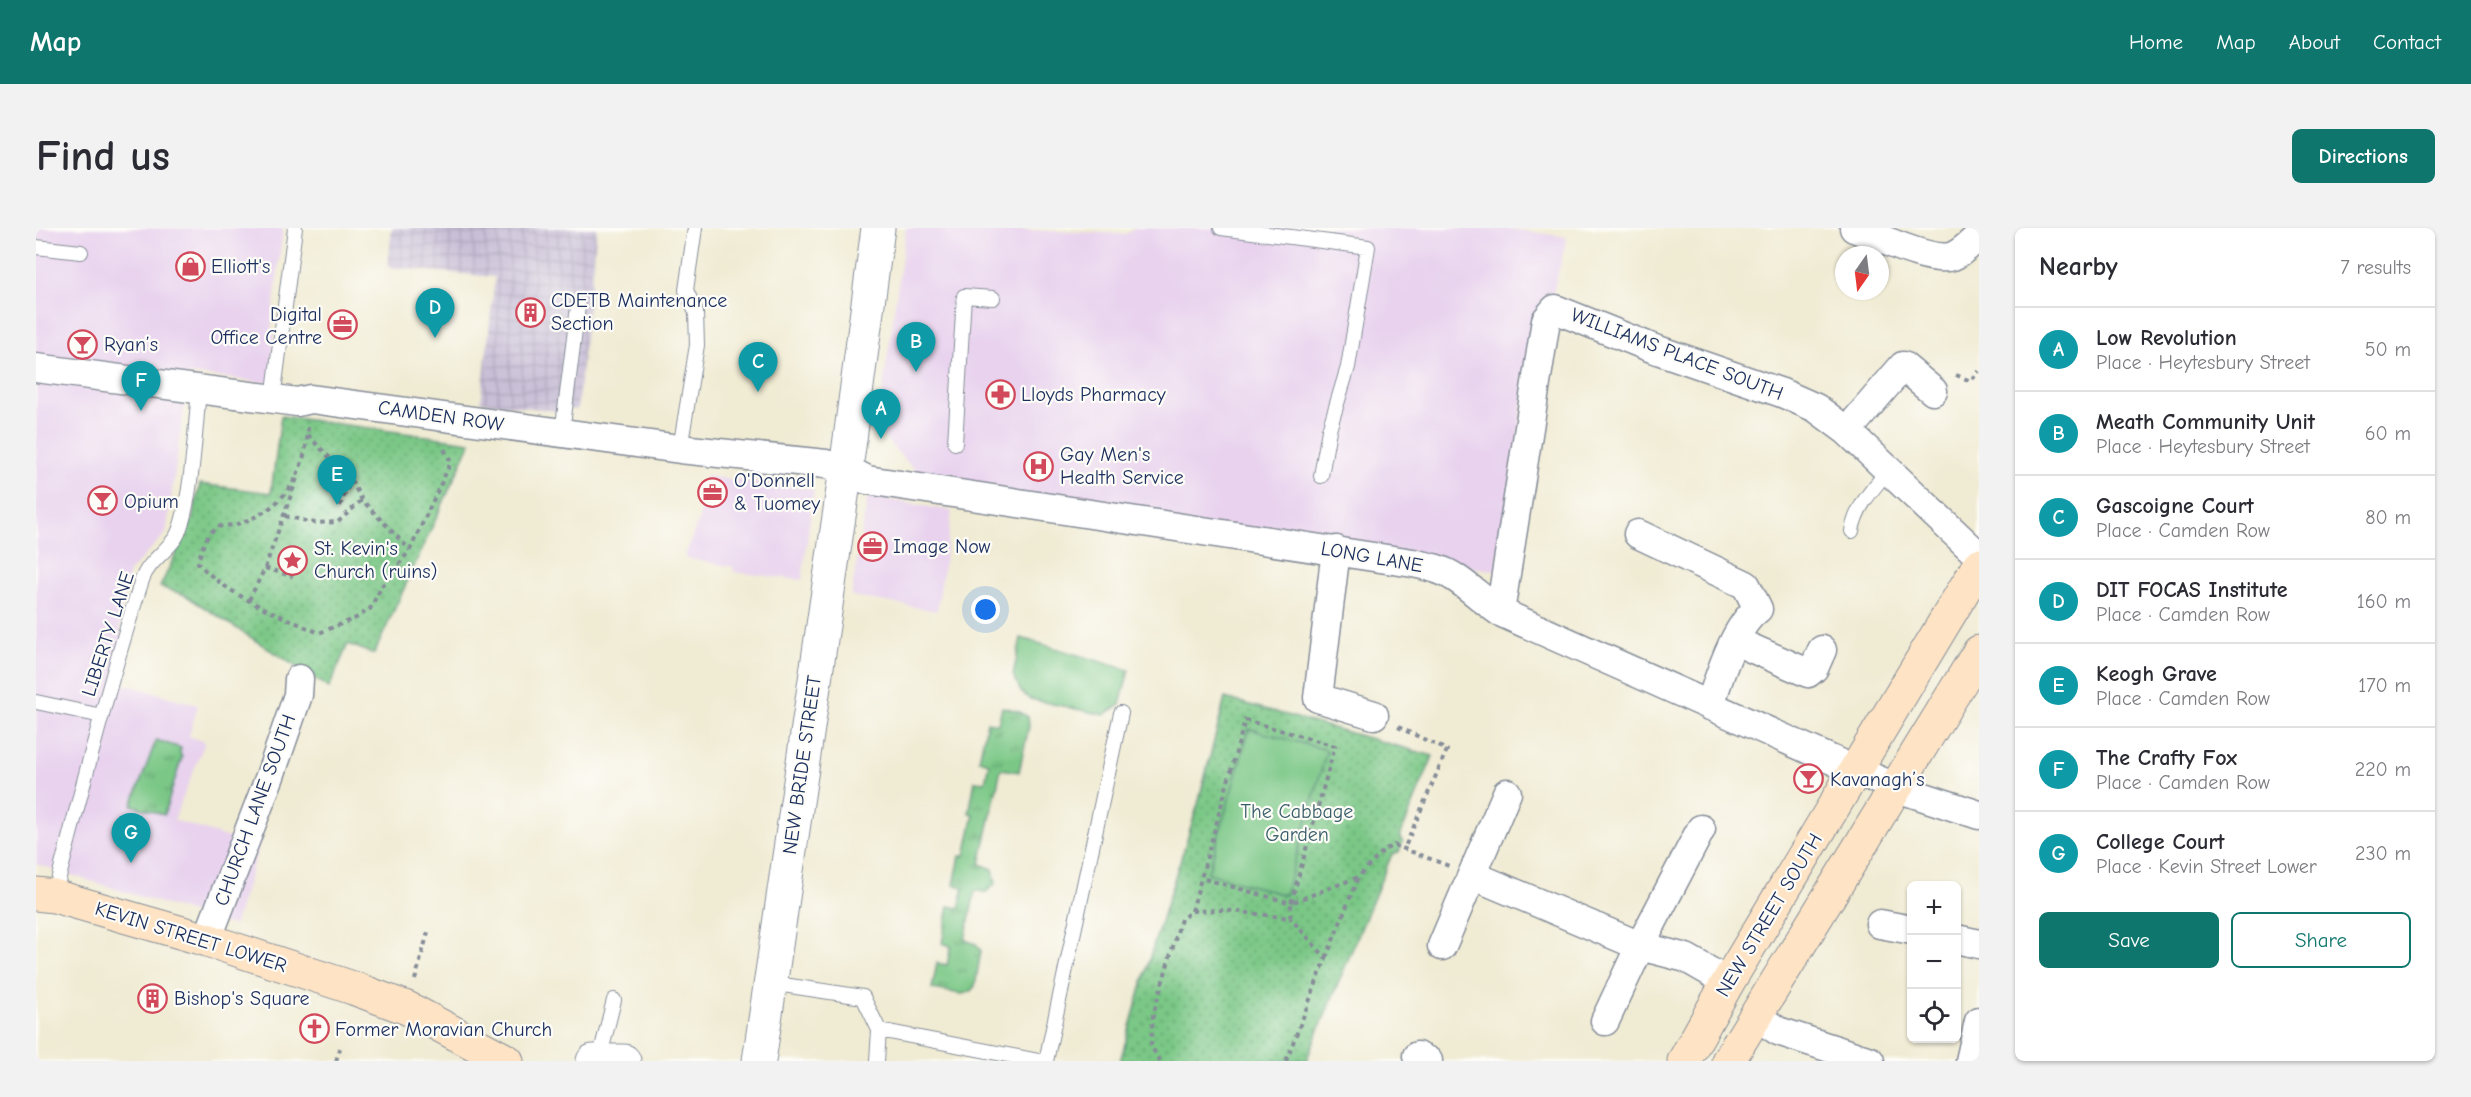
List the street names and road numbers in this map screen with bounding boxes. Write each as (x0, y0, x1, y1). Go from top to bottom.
street label: WILLIAMS PLACE SOUTH (1568, 303, 1786, 405)
street label: CAMDEN ROW (377, 396, 506, 436)
street label: LONG LANE (1319, 537, 1425, 577)
street label: LIBERTY LANE (77, 569, 139, 699)
street label: NEW BRIDE STREET (778, 673, 826, 856)
street label: CHURCH LANE SOUTH (210, 711, 300, 909)
street label: NEW STREET SOUTH (1711, 829, 1827, 1001)
street label: KEVIN STREET LOWER (92, 897, 290, 977)

